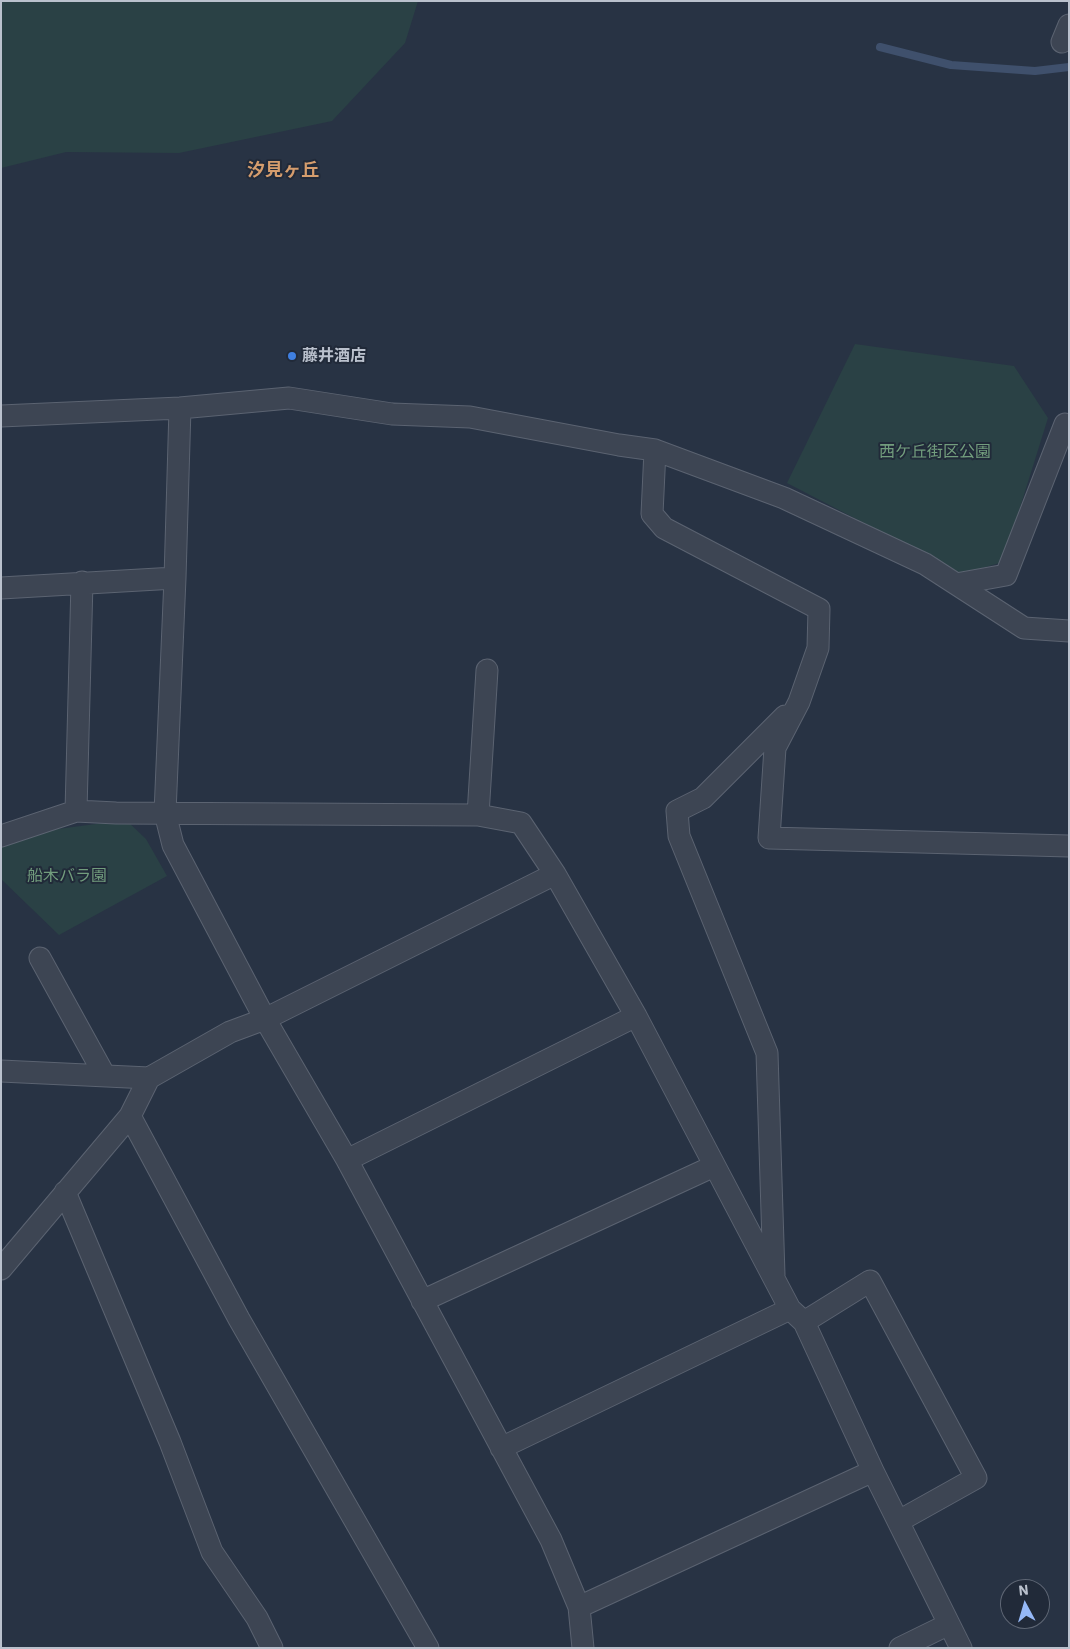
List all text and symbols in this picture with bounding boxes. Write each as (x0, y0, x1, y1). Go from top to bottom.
district label: 汐見ヶ丘 (247, 160, 319, 182)
place label: 藤井酒店 (302, 346, 366, 366)
marker: 藤井酒店 (286, 350, 298, 362)
park label: 西ケ丘街区公園 (879, 442, 991, 462)
park label: 船木バラ園 (27, 866, 107, 886)
north arrow (1000, 1579, 1050, 1629)
text: N (1018, 1581, 1030, 1600)

